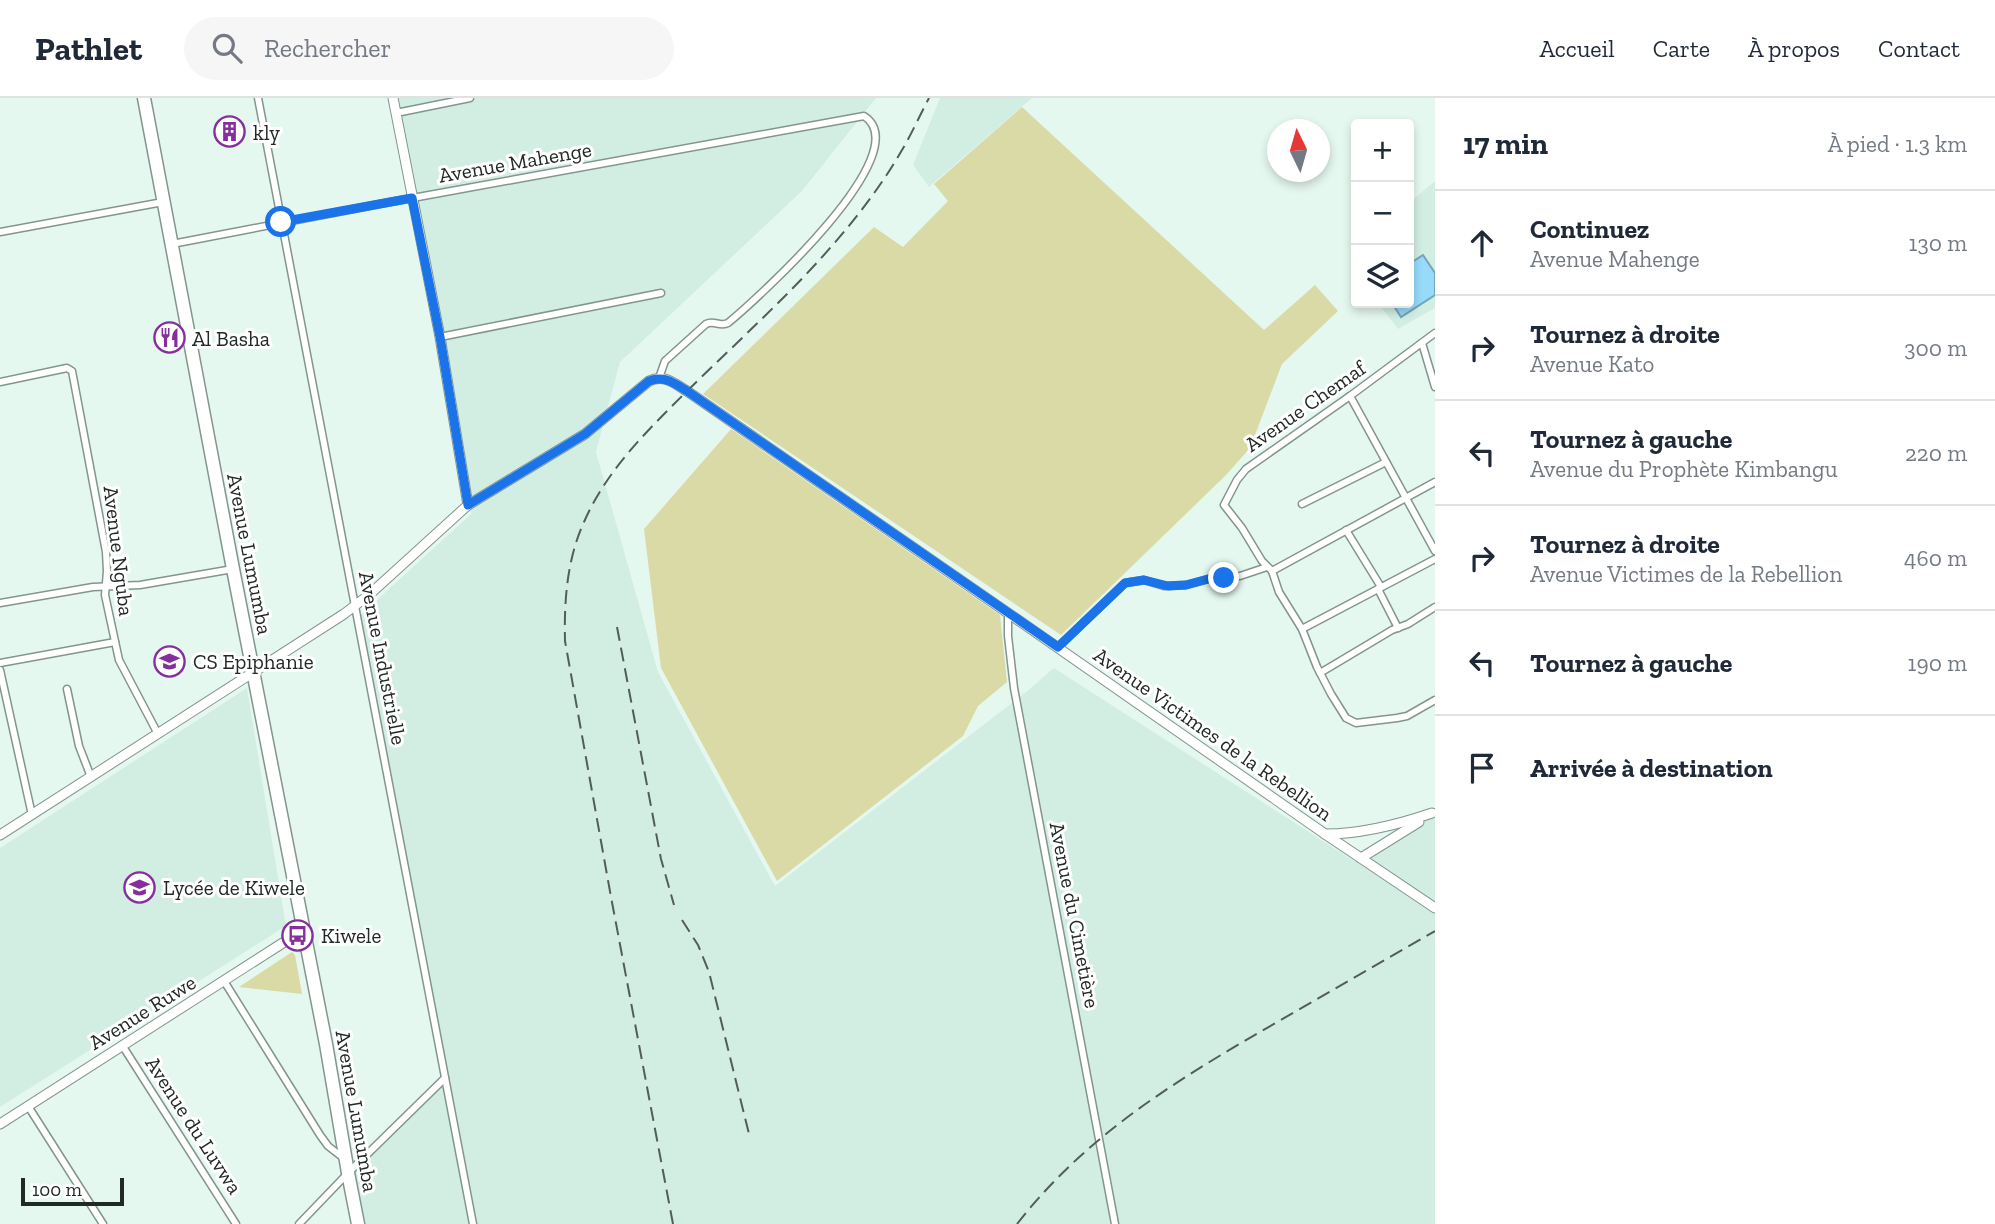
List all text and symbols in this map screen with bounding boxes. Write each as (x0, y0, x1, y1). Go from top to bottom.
search box (184, 17, 674, 80)
text: Pathlet (35, 29, 142, 68)
icon: search (208, 29, 246, 67)
text: Rechercher (264, 32, 391, 64)
text: Accueil (1539, 34, 1615, 63)
text: Carte (1653, 34, 1710, 63)
text: À propos (1748, 34, 1840, 63)
text: Contact (1878, 34, 1960, 63)
building icon: kly (213, 115, 247, 149)
north arrow (1267, 119, 1330, 182)
map controls (1351, 119, 1414, 308)
button: + (1351, 119, 1414, 182)
place label: kly (253, 120, 280, 145)
text: 17 min (1463, 126, 1548, 162)
text: À pied · 1.3 km (1828, 130, 1967, 158)
street label: Avenue Mahenge (437, 136, 594, 188)
button: − (1351, 182, 1414, 245)
route start (265, 206, 296, 237)
text: Continuez (1530, 213, 1649, 245)
icon: ahead (1463, 224, 1501, 262)
text: 130 m (1909, 229, 1967, 257)
button: layers (1351, 245, 1414, 308)
text: Avenue Mahenge (1530, 245, 1700, 273)
text: Tournez à droite (1530, 318, 1720, 350)
restaurant icon: Al Basha (152, 321, 186, 355)
place label: Al Basha (192, 326, 270, 351)
icon: right (1463, 329, 1501, 367)
text: 300 m (1904, 334, 1967, 362)
text: Avenue Kato (1530, 350, 1654, 378)
street label: Avenue Chemaf (1240, 354, 1371, 457)
text: Tournez à gauche (1530, 423, 1732, 455)
icon: left (1463, 434, 1501, 472)
text: 220 m (1905, 439, 1967, 467)
text: Avenue du Prophète Kimbangu (1530, 455, 1838, 483)
street label: Avenue Lumumba (222, 471, 278, 637)
street label: Avenue Nguba (99, 484, 139, 618)
text: Tournez à droite (1530, 528, 1720, 560)
icon: right (1463, 539, 1501, 577)
text: 460 m (1904, 544, 1967, 572)
text: Avenue Victimes de la Rebellion (1530, 560, 1842, 588)
route end (1208, 562, 1239, 593)
street label: Avenue Industrielle (354, 569, 412, 747)
street label: Avenue Victimes de la Rebellion (1089, 642, 1337, 826)
school or university icon: CS Epiphanie (153, 644, 187, 678)
icon: left (1463, 644, 1501, 682)
text: Tournez à gauche (1530, 647, 1732, 679)
place label: CS Epiphanie (193, 649, 314, 674)
text: 190 m (1908, 649, 1967, 677)
icon: arrive (1463, 749, 1501, 787)
text: Arrivée à destination (1530, 752, 1773, 784)
street label: Avenue du Cimetière (1045, 820, 1105, 1010)
school or university icon: Lycée de Kiwele (123, 870, 157, 904)
place label: Lycée de Kiwele (163, 875, 305, 900)
bus stop icon: Kiwele (281, 918, 315, 952)
place label: Kiwele (321, 923, 381, 948)
street label: Avenue Ruwe (84, 969, 200, 1055)
street label: Avenue Lumumba (330, 1028, 384, 1194)
street label: Avenue du Luvwa (140, 1051, 248, 1199)
scale bar (21, 1175, 124, 1207)
text: 100 m (32, 1178, 82, 1201)

